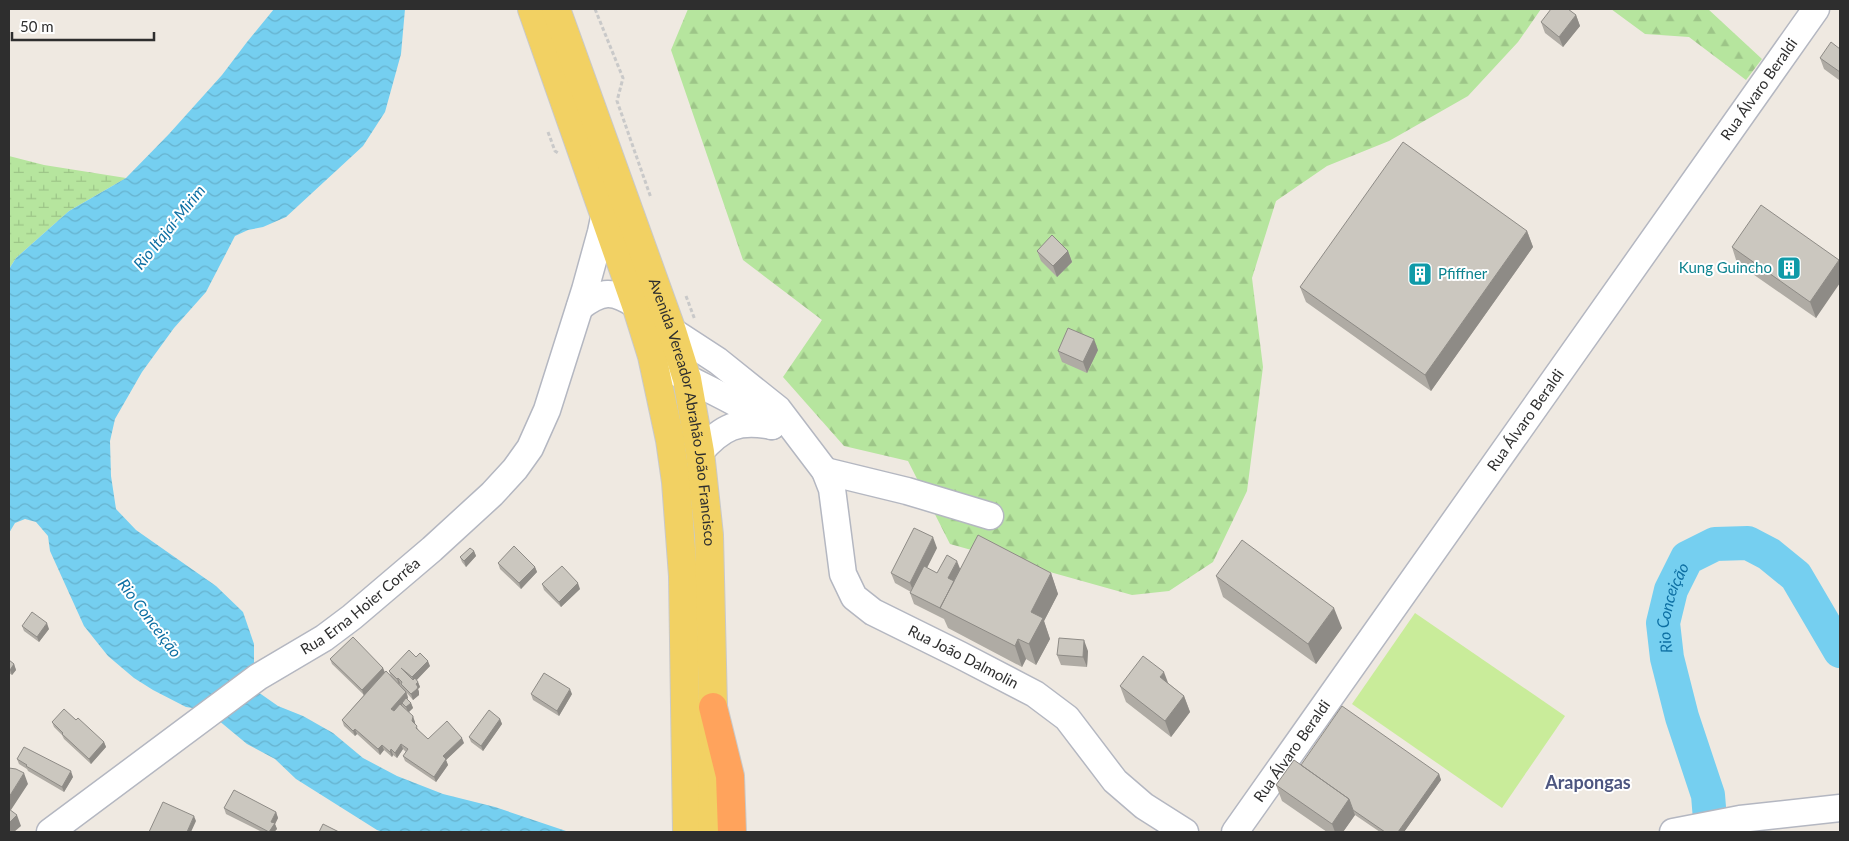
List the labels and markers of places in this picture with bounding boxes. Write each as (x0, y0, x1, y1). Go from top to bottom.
building icon: Kung Guincho (1776, 255, 1802, 281)
place label: Kung Guincho (1679, 258, 1772, 276)
building icon: Pfiffner (1407, 261, 1433, 287)
place label: Pfiffner (1438, 264, 1488, 282)

